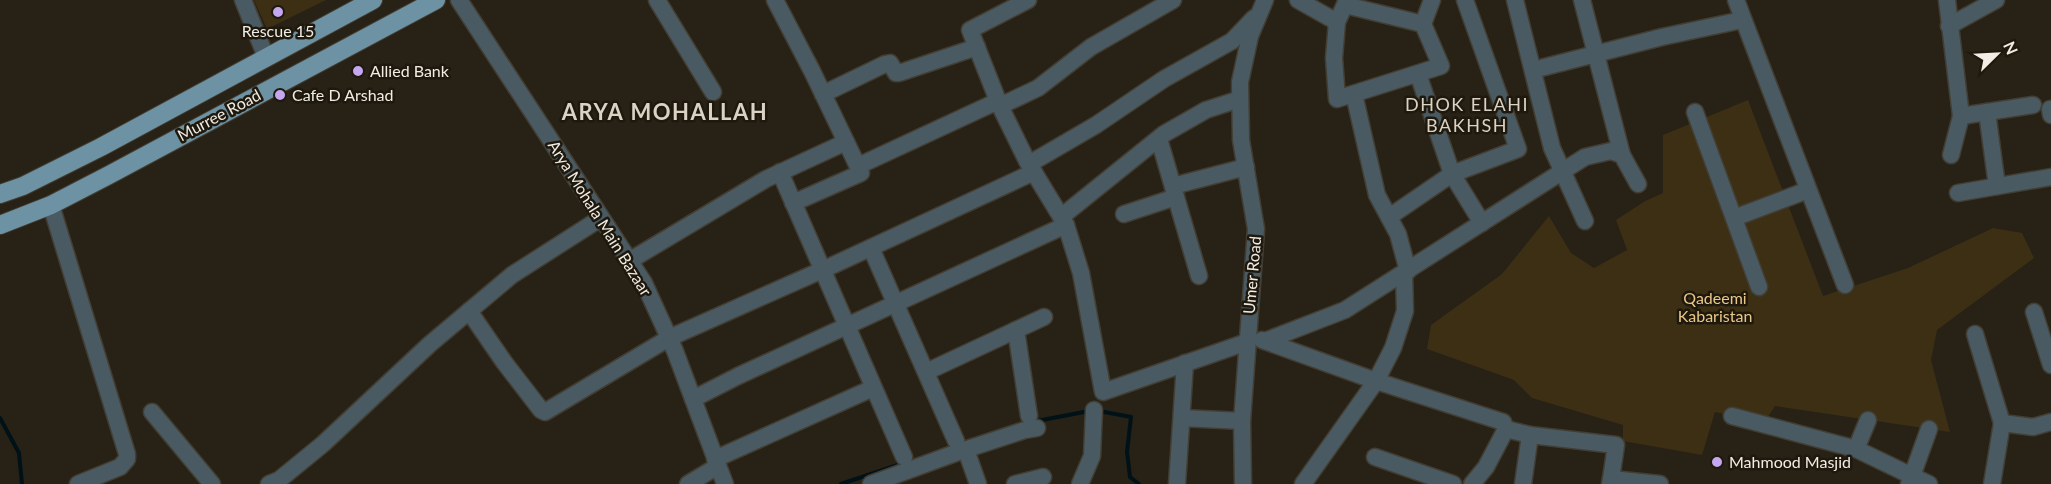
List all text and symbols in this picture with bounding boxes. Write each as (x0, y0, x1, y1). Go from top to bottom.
marker: Rescue 15 (271, 5, 285, 19)
place label: Rescue 15 (242, 21, 314, 40)
north arrow (1967, 24, 2027, 84)
text: N (2000, 38, 2022, 57)
place label: Allied Bank (370, 61, 450, 80)
marker: Allied Bank (351, 64, 365, 78)
street label: Murree Road (174, 85, 264, 144)
place label: Cafe D Arshad (292, 85, 393, 104)
marker: Cafe D Arshad (273, 88, 287, 102)
district label: DHOK ELAHI BAKHSH (1405, 93, 1529, 136)
district label: ARYA MOHALLAH (561, 98, 768, 125)
street label: Arya Mohala Main Bazaar (545, 137, 656, 299)
street label: Umer Road (1239, 235, 1264, 315)
park label: Qadeemi Kabaristan (1678, 288, 1752, 325)
place label: Mahmood Masjid (1729, 452, 1851, 471)
marker: Mahmood Masjid (1710, 455, 1724, 469)

